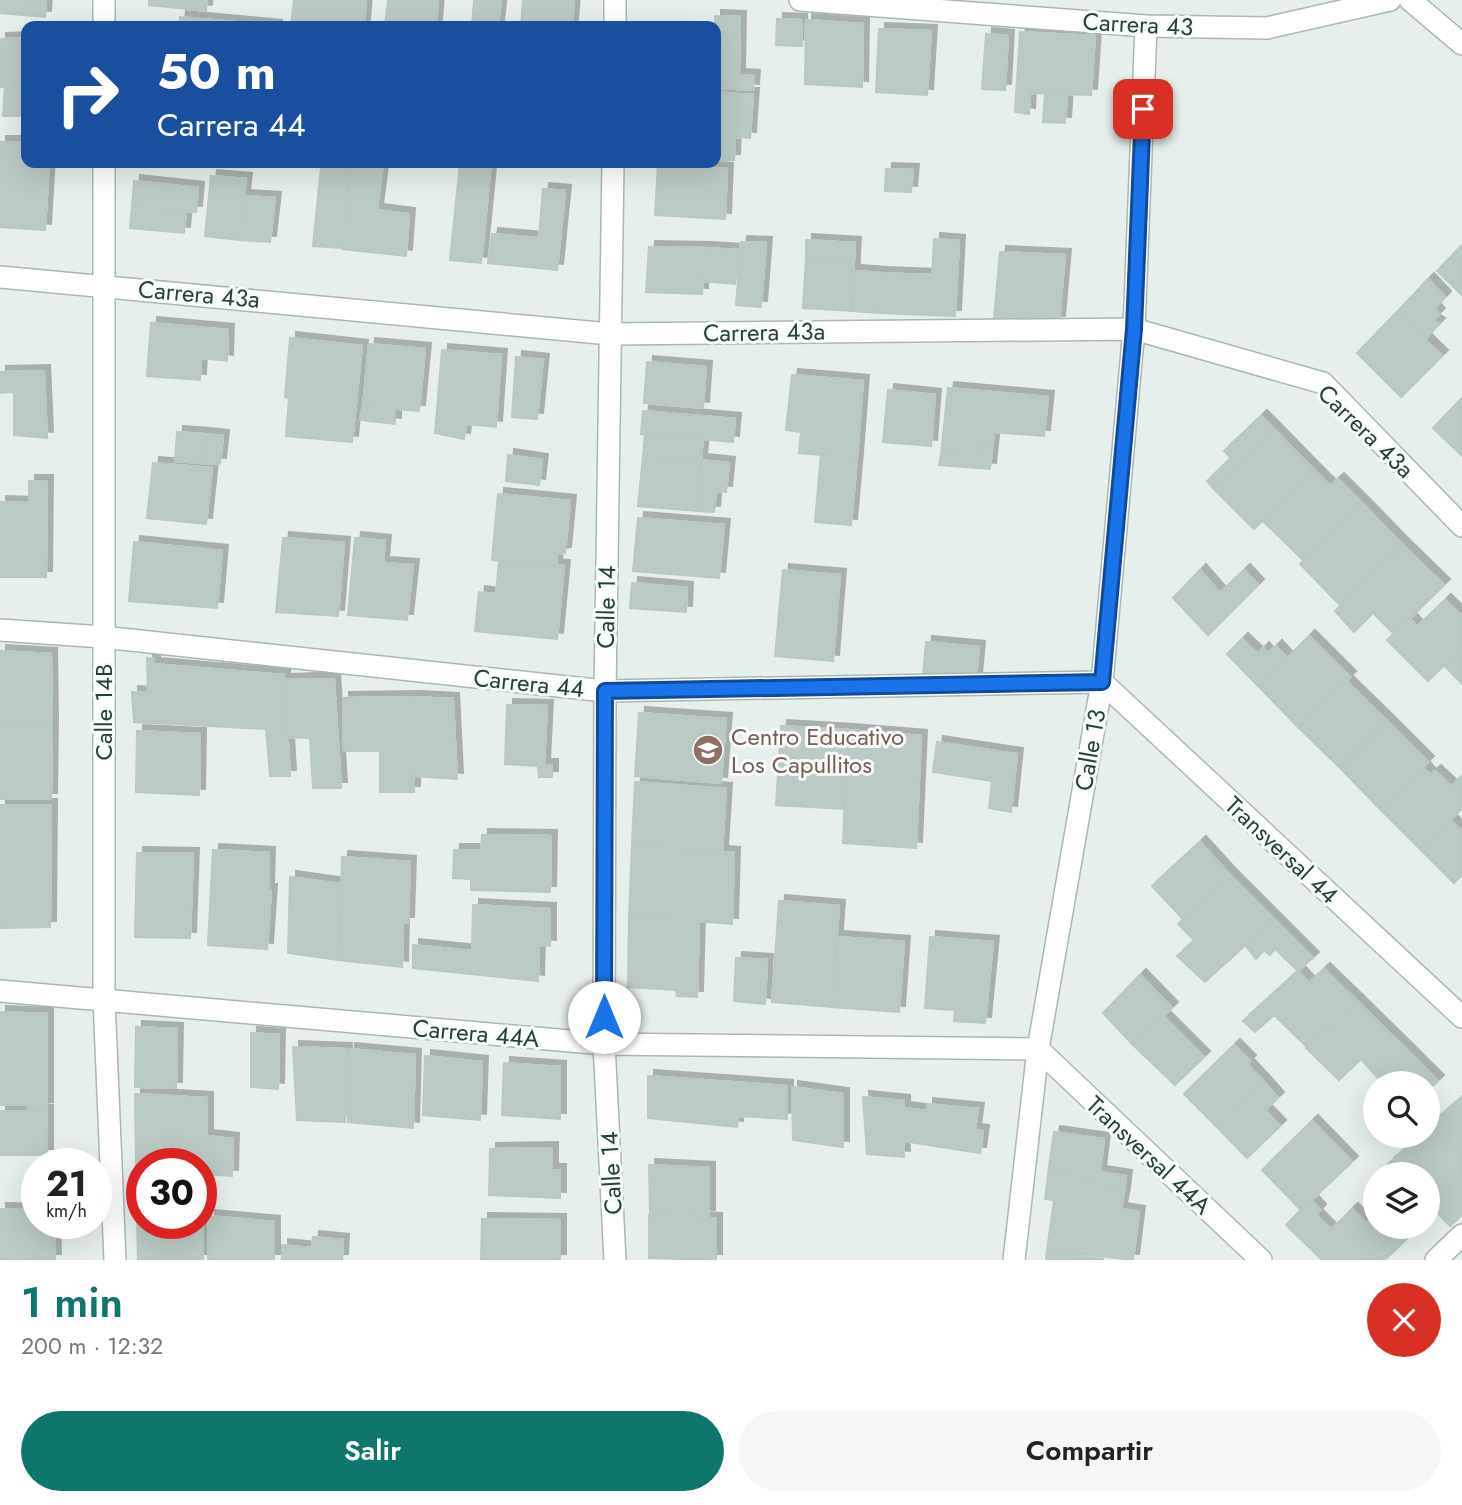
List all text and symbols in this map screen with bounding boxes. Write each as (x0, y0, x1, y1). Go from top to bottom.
street label: Carrera 43 (1082, 4, 1194, 44)
text: 50 m (157, 37, 276, 107)
icon: right (42, 49, 133, 140)
pin (1113, 79, 1173, 139)
icon: arrive (1124, 90, 1162, 128)
text: Carrera 44 (157, 102, 306, 148)
street label: Carrera 43a (137, 271, 261, 317)
street label: Carrera 43a (703, 313, 825, 351)
street label: Carrera 43a (1310, 376, 1422, 486)
street label: Calle 14 (588, 565, 624, 649)
street label: Carrera 44 (472, 660, 586, 706)
street label: Calle 14B (86, 664, 121, 760)
street label: Calle 13 (1066, 706, 1114, 794)
place label: Centro Educativo Los Capullitos (731, 719, 904, 782)
school or university icon: Centro Educativo Los Capullitos (691, 733, 725, 767)
street label: Transversal 44 (1217, 788, 1347, 912)
position arrow (567, 980, 641, 1054)
street label: Carrera 44A (411, 1010, 541, 1056)
map controls (1363, 1071, 1440, 1239)
button: search (1363, 1071, 1440, 1148)
street label: Transversal 44A (1079, 1088, 1219, 1222)
street label: Calle 14 (591, 1130, 631, 1216)
speed limit sign: 30 (126, 1148, 217, 1239)
text: 21 (46, 1159, 87, 1209)
button: layers (1363, 1162, 1440, 1239)
text: km/h (46, 1198, 87, 1224)
text: 1 min (21, 1272, 123, 1333)
button: close (1367, 1283, 1441, 1357)
text: 200 m · 12:32 (21, 1329, 163, 1363)
button: Salir (21, 1411, 724, 1491)
button: Compartir (738, 1411, 1441, 1491)

